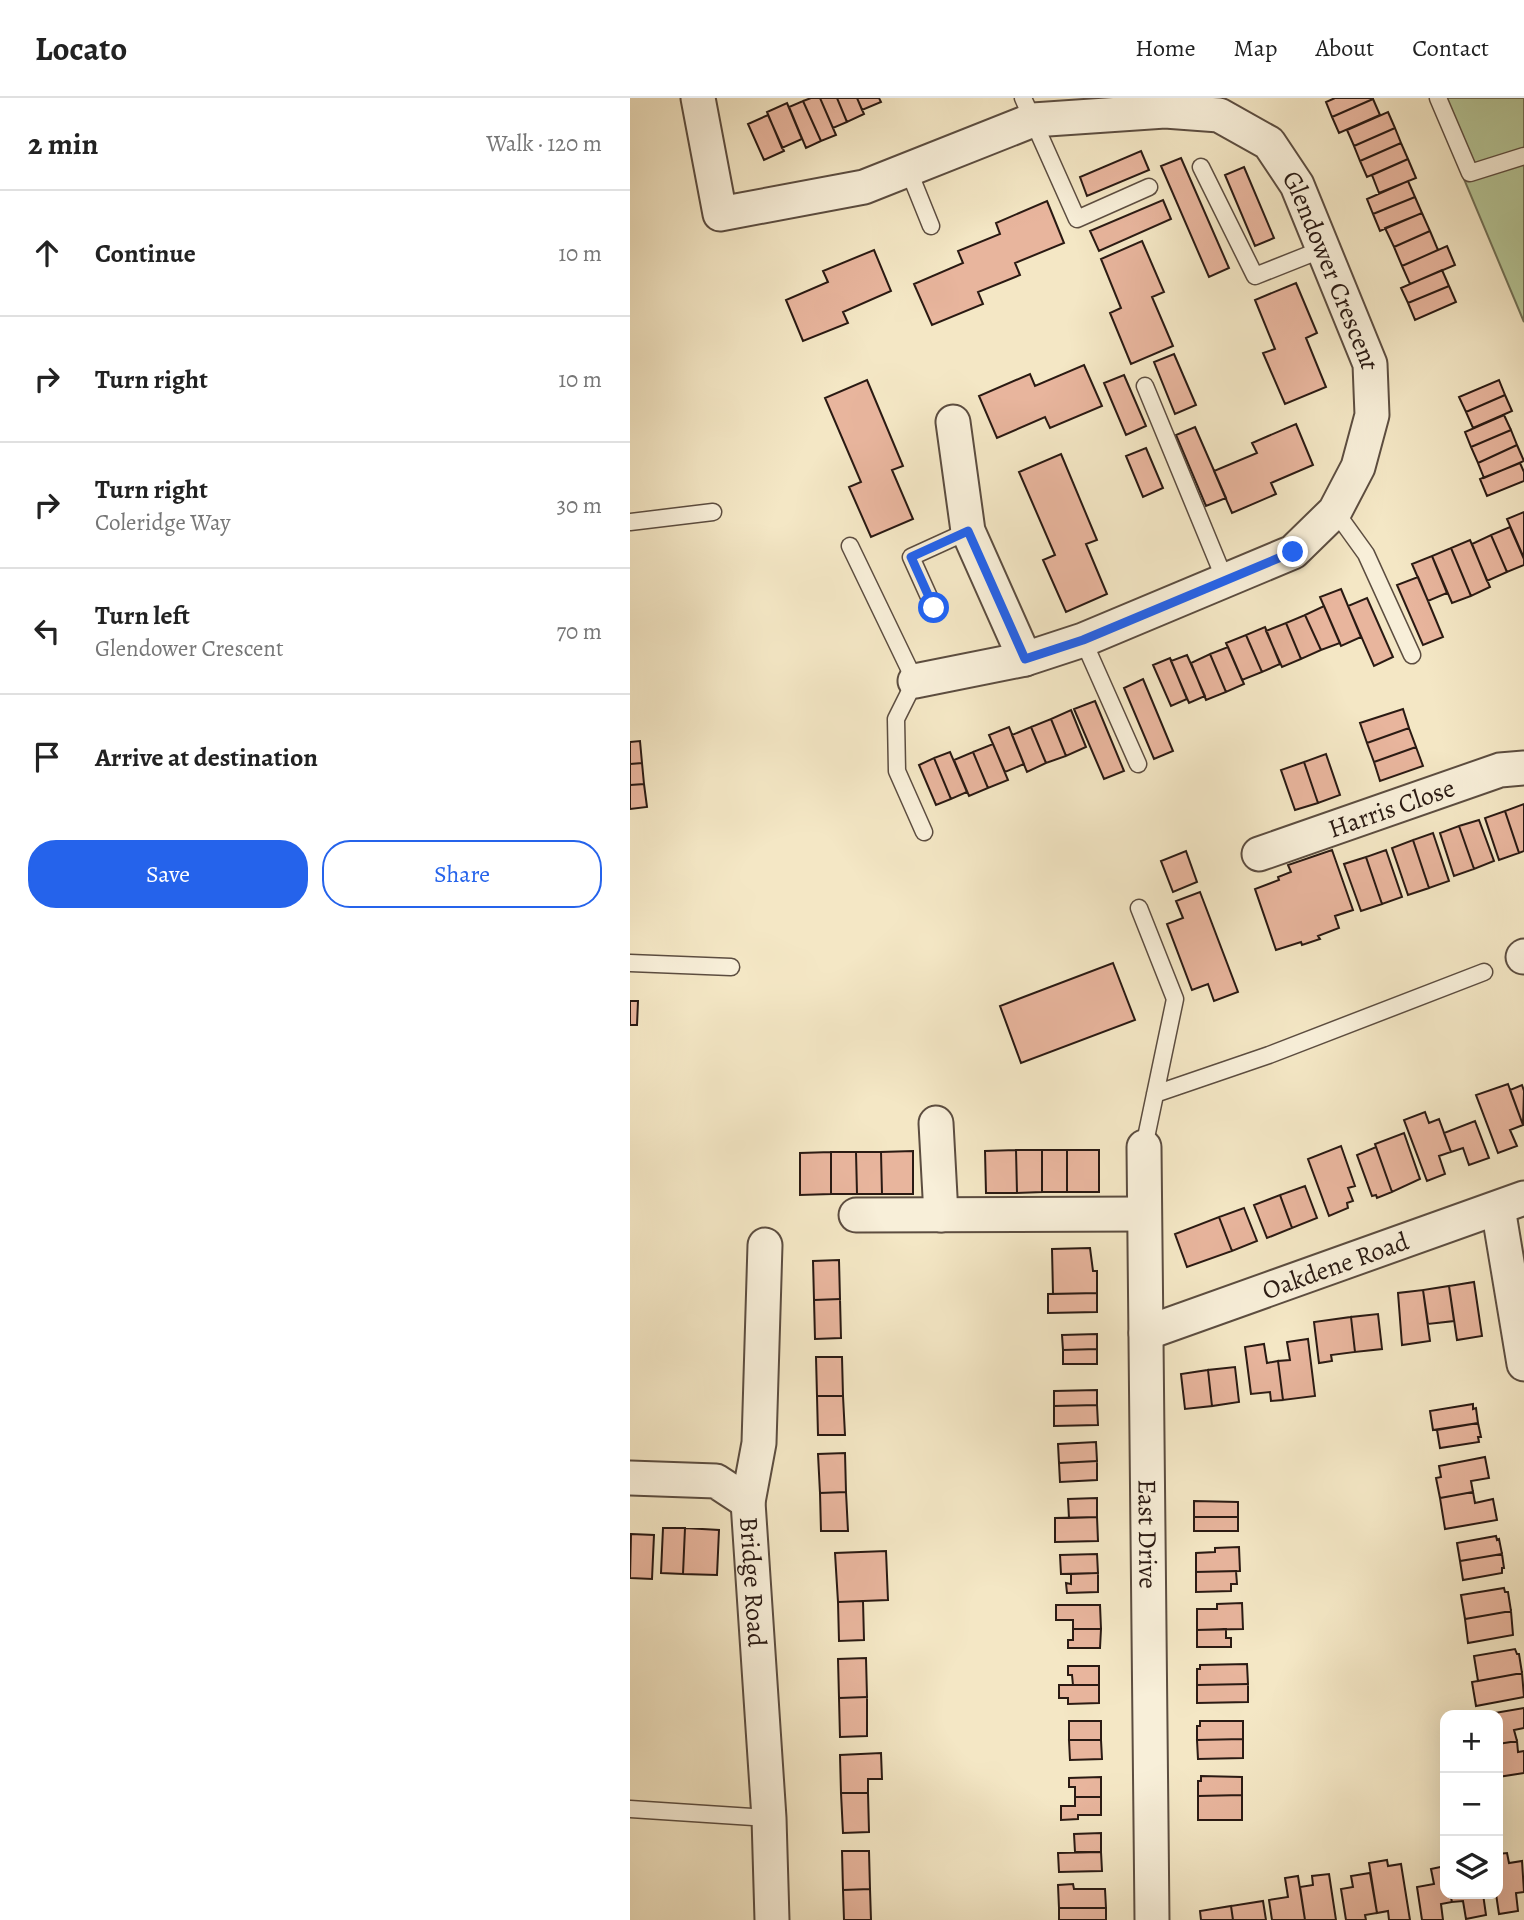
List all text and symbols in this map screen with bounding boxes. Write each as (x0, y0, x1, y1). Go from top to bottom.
text: Locato (35, 26, 127, 71)
text: Home (1135, 32, 1196, 64)
text: Map (1234, 32, 1278, 64)
text: About (1316, 32, 1374, 64)
text: Contact (1412, 32, 1489, 64)
text: 2 min (28, 124, 98, 164)
text: Walk · 120 m (486, 128, 602, 159)
street label: Glendower Crescent (1275, 163, 1388, 371)
icon: ahead (28, 234, 66, 272)
text: Continue (95, 236, 196, 271)
text: 10 m (558, 238, 602, 269)
icon: right (28, 360, 66, 398)
text: Turn right (95, 362, 208, 397)
text: 10 m (558, 364, 602, 395)
text: Turn right (95, 472, 208, 507)
icon: right (28, 486, 66, 524)
text: 30 m (556, 490, 602, 521)
text: Coleridge Way (95, 507, 230, 538)
route end (1277, 536, 1308, 567)
route start (918, 592, 949, 623)
text: Turn left (95, 598, 190, 633)
icon: left (28, 612, 66, 650)
text: 70 m (556, 616, 602, 647)
text: Glendower Crescent (95, 633, 284, 664)
icon: arrive (28, 738, 66, 776)
text: Arrive at destination (95, 740, 318, 775)
street label: Harris Close (1323, 770, 1459, 846)
button: Save (28, 840, 308, 908)
button: Share (322, 840, 602, 908)
street label: Oakdene Road (1257, 1223, 1413, 1308)
street label: East Drive (1130, 1479, 1166, 1589)
street label: Bridge Road (732, 1515, 775, 1648)
map controls (1440, 1710, 1503, 1899)
button: + (1440, 1710, 1503, 1773)
button: − (1440, 1773, 1503, 1836)
button: layers (1440, 1836, 1503, 1899)

